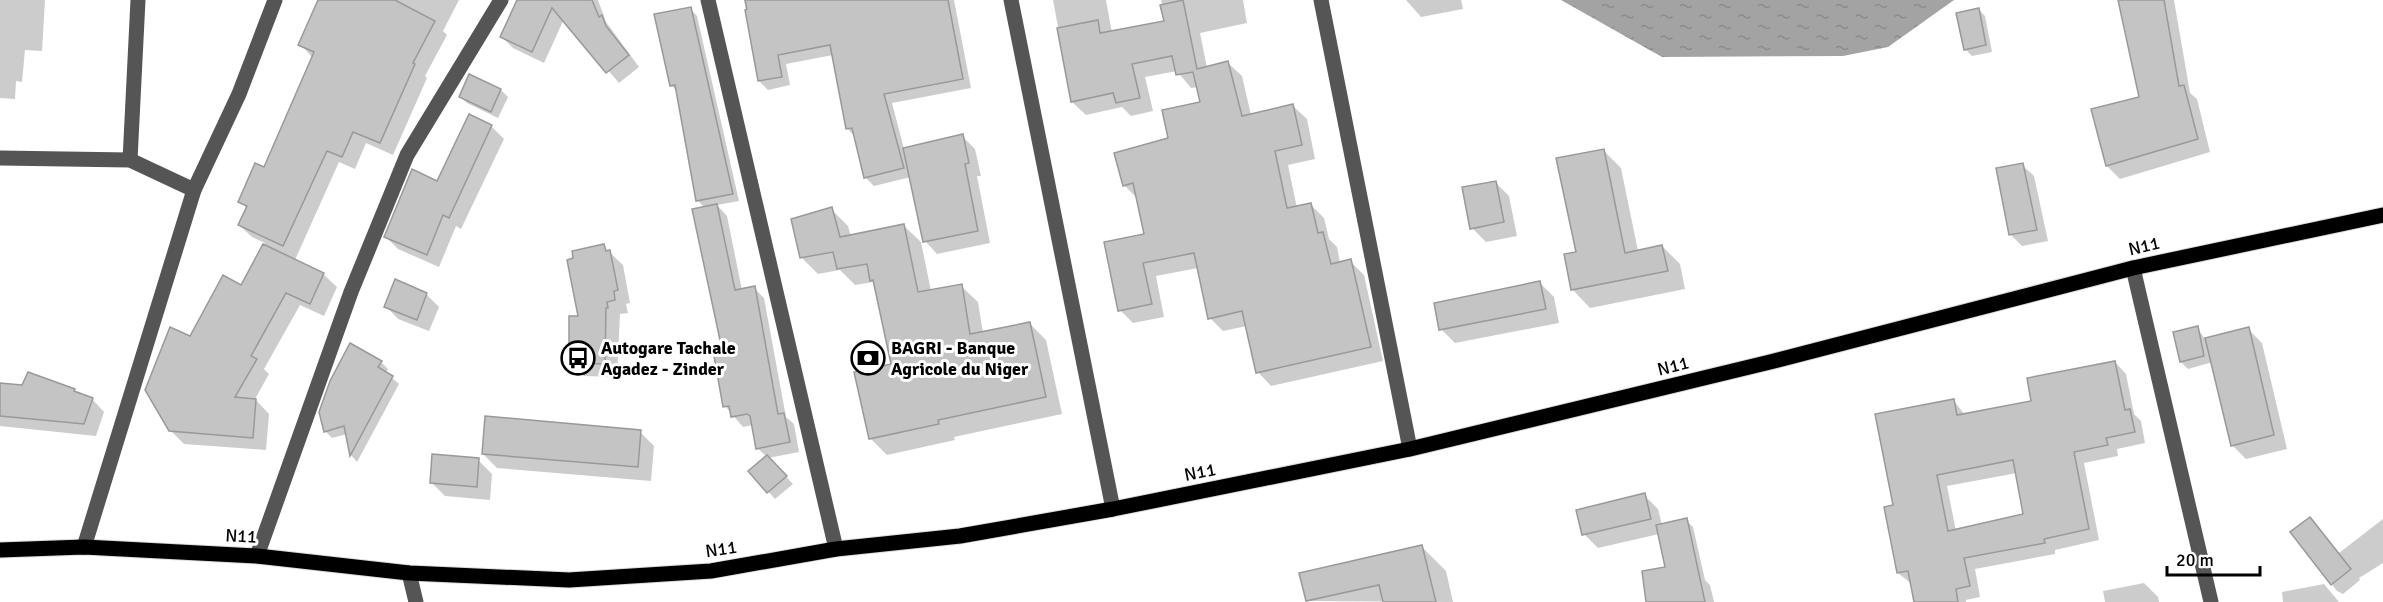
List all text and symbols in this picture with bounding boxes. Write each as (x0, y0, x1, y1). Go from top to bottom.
street label: N11 (2126, 232, 2162, 260)
place label: Autogare Tachale Agadez - Zinder (601, 337, 736, 380)
place label: BAGRI - Banque Agricole du Niger (891, 337, 1029, 380)
bus stop icon: Autogare Tachale Agadez - Zinder (560, 340, 596, 376)
bank icon: BAGRI - Banque Agricole du Niger (850, 340, 886, 376)
street label: N11 (1655, 351, 1691, 381)
street label: N11 (1182, 458, 1218, 486)
street label: N11 (225, 524, 257, 548)
street label: N11 (704, 536, 738, 562)
scale bar (2167, 539, 2260, 577)
text: 20 m (2176, 549, 2214, 571)

